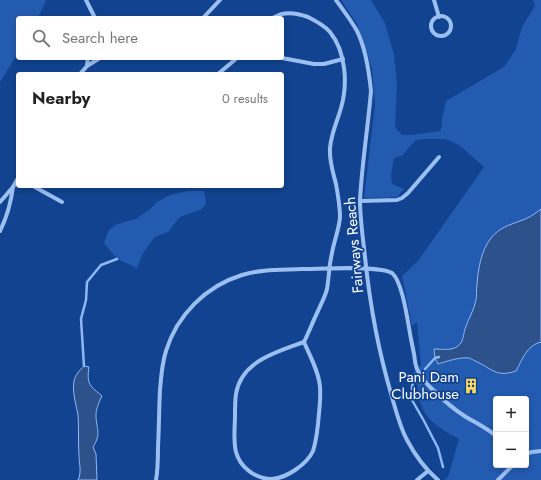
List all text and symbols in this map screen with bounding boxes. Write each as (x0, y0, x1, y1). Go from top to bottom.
search box (16, 16, 284, 60)
icon: search (30, 27, 52, 49)
text: Search here (62, 27, 138, 49)
text: Nearby (32, 86, 90, 110)
text: 0 results (222, 89, 268, 108)
street label: Fairways Reach (339, 196, 369, 294)
place label: Pani Dam Clubhouse (391, 366, 459, 405)
building icon: Pani Dam Clubhouse (462, 377, 480, 395)
map controls (493, 396, 529, 468)
button: + (493, 396, 529, 432)
button: − (493, 432, 529, 468)

